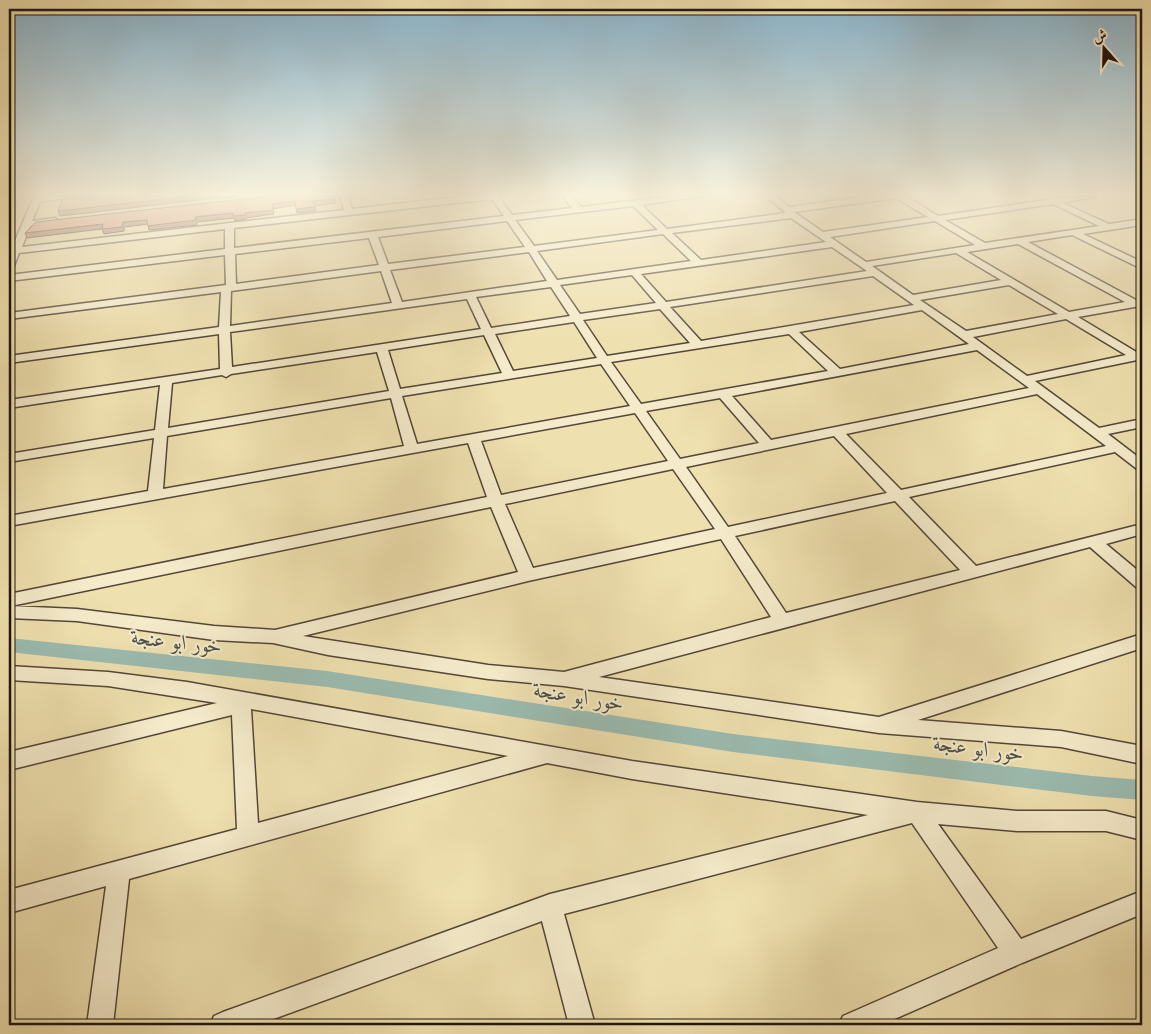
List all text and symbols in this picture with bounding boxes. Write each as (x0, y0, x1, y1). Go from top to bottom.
north arrow (1078, 22, 1128, 72)
text: ش (1090, 25, 1110, 48)
water label: خور ابو عنجة (128, 623, 224, 661)
water label: خور ابو عنجة (530, 675, 626, 718)
water label: خور ابو عنجة (930, 729, 1026, 769)

